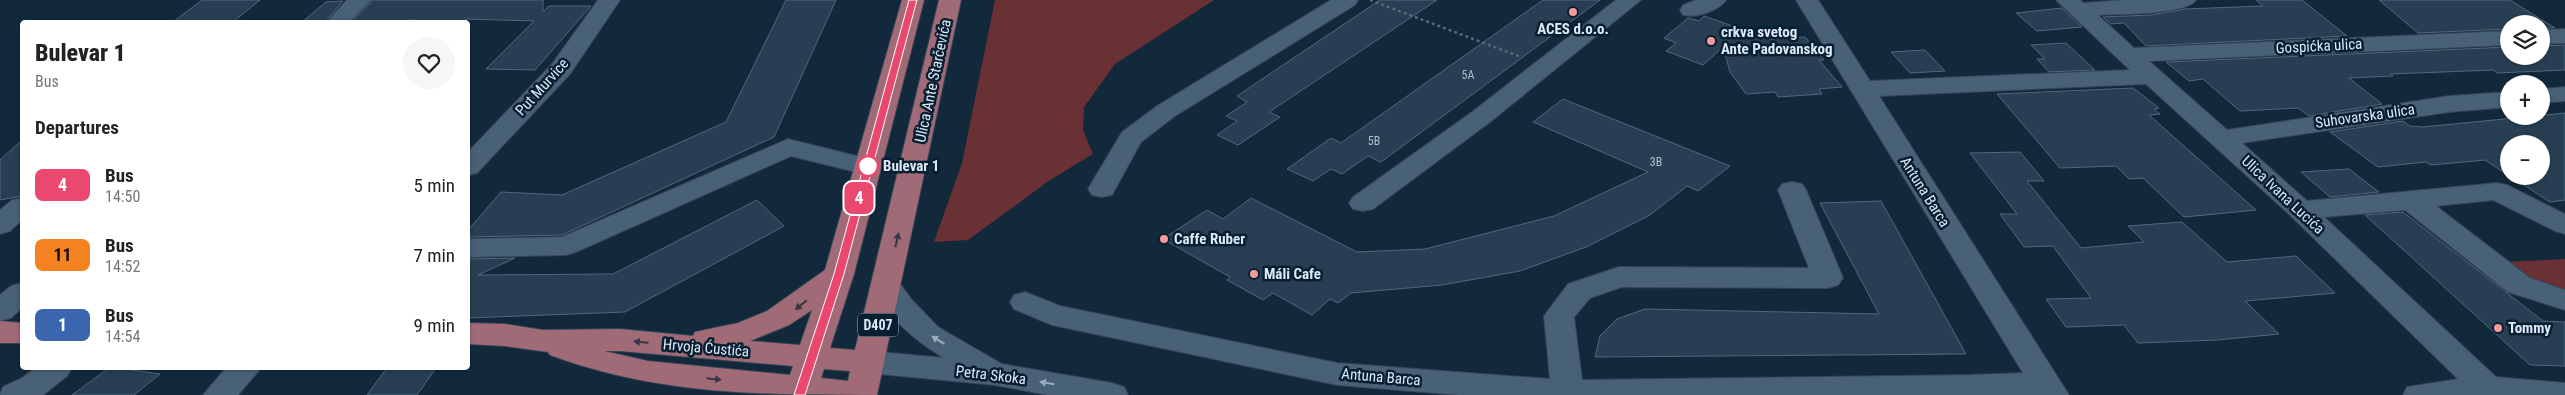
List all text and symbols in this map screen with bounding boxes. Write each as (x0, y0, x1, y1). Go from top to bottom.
marker: ACES d.o.o. (1567, 6, 1579, 18)
map controls (2500, 15, 2550, 185)
button: layers (2500, 15, 2550, 65)
street label: Ulica Ante Starčevića (911, 18, 955, 144)
place label: ACES d.o.o. (1537, 20, 1609, 38)
place label: crkva svetog Ante Padovanskog (1721, 23, 1833, 58)
marker: crkva svetog Ante Padovanskog (1705, 35, 1717, 47)
street label: Gospićka ulica (2275, 35, 2363, 57)
button: heart (403, 37, 455, 89)
text: Bulevar 1 (35, 39, 126, 67)
street label: Put Murvice (512, 55, 572, 119)
house number: 5A (1462, 68, 1475, 82)
text: Bus (35, 72, 59, 91)
button: + (2500, 75, 2550, 125)
street label: Suhovarska ulica (2314, 100, 2416, 132)
text: Departures (35, 116, 119, 139)
house number: 5B (1368, 134, 1380, 148)
button: − (2500, 135, 2550, 185)
street label: Ulica Ivana Lucića (2238, 152, 2328, 238)
street label: Antuna Barca (1896, 154, 1954, 230)
marker: Bulevar 1 (857, 155, 879, 177)
house number: 3B (1650, 155, 1662, 169)
place label: Bulevar 1 (883, 157, 939, 175)
text: Bus (105, 164, 134, 187)
text: 4 (58, 174, 67, 195)
text: 5 min (413, 174, 455, 197)
line badge: 4 (843, 182, 875, 214)
text: 14:50 (105, 187, 140, 206)
text: 4 (854, 187, 864, 208)
place label: Caffe Ruber (1174, 230, 1245, 248)
one-way arrow (894, 231, 902, 247)
marker: Caffe Ruber (1158, 233, 1170, 245)
text: Bus (105, 234, 134, 257)
text: 11 (53, 244, 72, 265)
text: 7 min (413, 244, 455, 267)
text: 14:52 (105, 257, 140, 276)
place label: Máli Cafe (1264, 265, 1321, 283)
marker: Máli Cafe (1248, 268, 1260, 280)
one-way arrow (795, 299, 808, 310)
text: Bus (105, 304, 134, 327)
text: 1 (58, 314, 67, 335)
text: 9 min (413, 314, 455, 337)
road number: D407 (858, 314, 898, 336)
place label: Tommy (2508, 319, 2551, 337)
marker: Tommy (2492, 322, 2504, 334)
text: 14:54 (105, 327, 140, 346)
street label: Hrvoja Ćustića (662, 335, 750, 361)
one-way arrow (932, 336, 945, 345)
one-way arrow (633, 338, 649, 346)
street label: Petra Skoka (955, 362, 1027, 388)
street label: Antuna Barca (1341, 365, 1421, 389)
one-way arrow (707, 375, 723, 383)
one-way arrow (1038, 379, 1054, 387)

